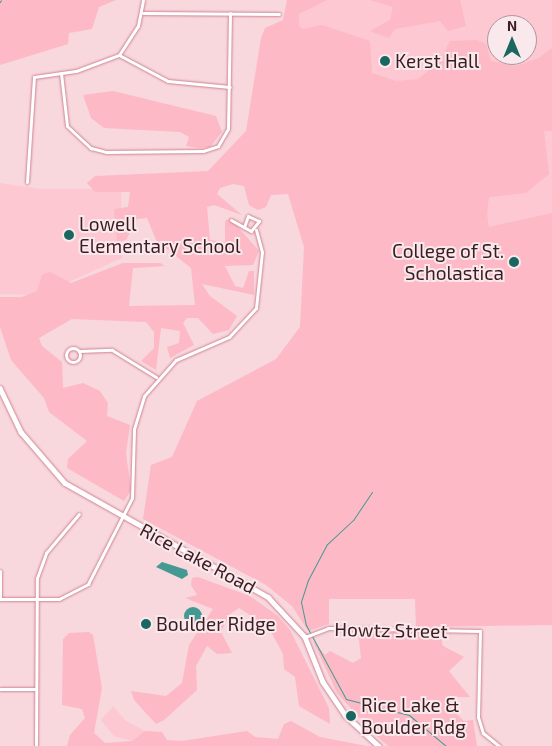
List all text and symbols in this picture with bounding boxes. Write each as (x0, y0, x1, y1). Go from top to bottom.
north arrow (487, 15, 537, 65)
text: N (507, 17, 517, 34)
place label: Kerst Hall (395, 50, 479, 72)
marker: Kerst Hall (379, 55, 391, 67)
place label: Lowell Elementary School (79, 213, 241, 257)
marker: Lowell Elementary School (63, 229, 75, 241)
place label: College of St. Scholastica (392, 240, 504, 284)
marker: College of St. Scholastica (508, 256, 520, 268)
street label: Rice Lake Road (136, 518, 260, 598)
place label: Boulder Ridge (156, 613, 276, 635)
marker: Boulder Ridge (140, 618, 152, 630)
street label: Howtz Street (334, 618, 448, 642)
place label: Rice Lake & Boulder Rdg (361, 694, 466, 738)
marker: Rice Lake & Boulder Rdg (345, 710, 357, 722)

